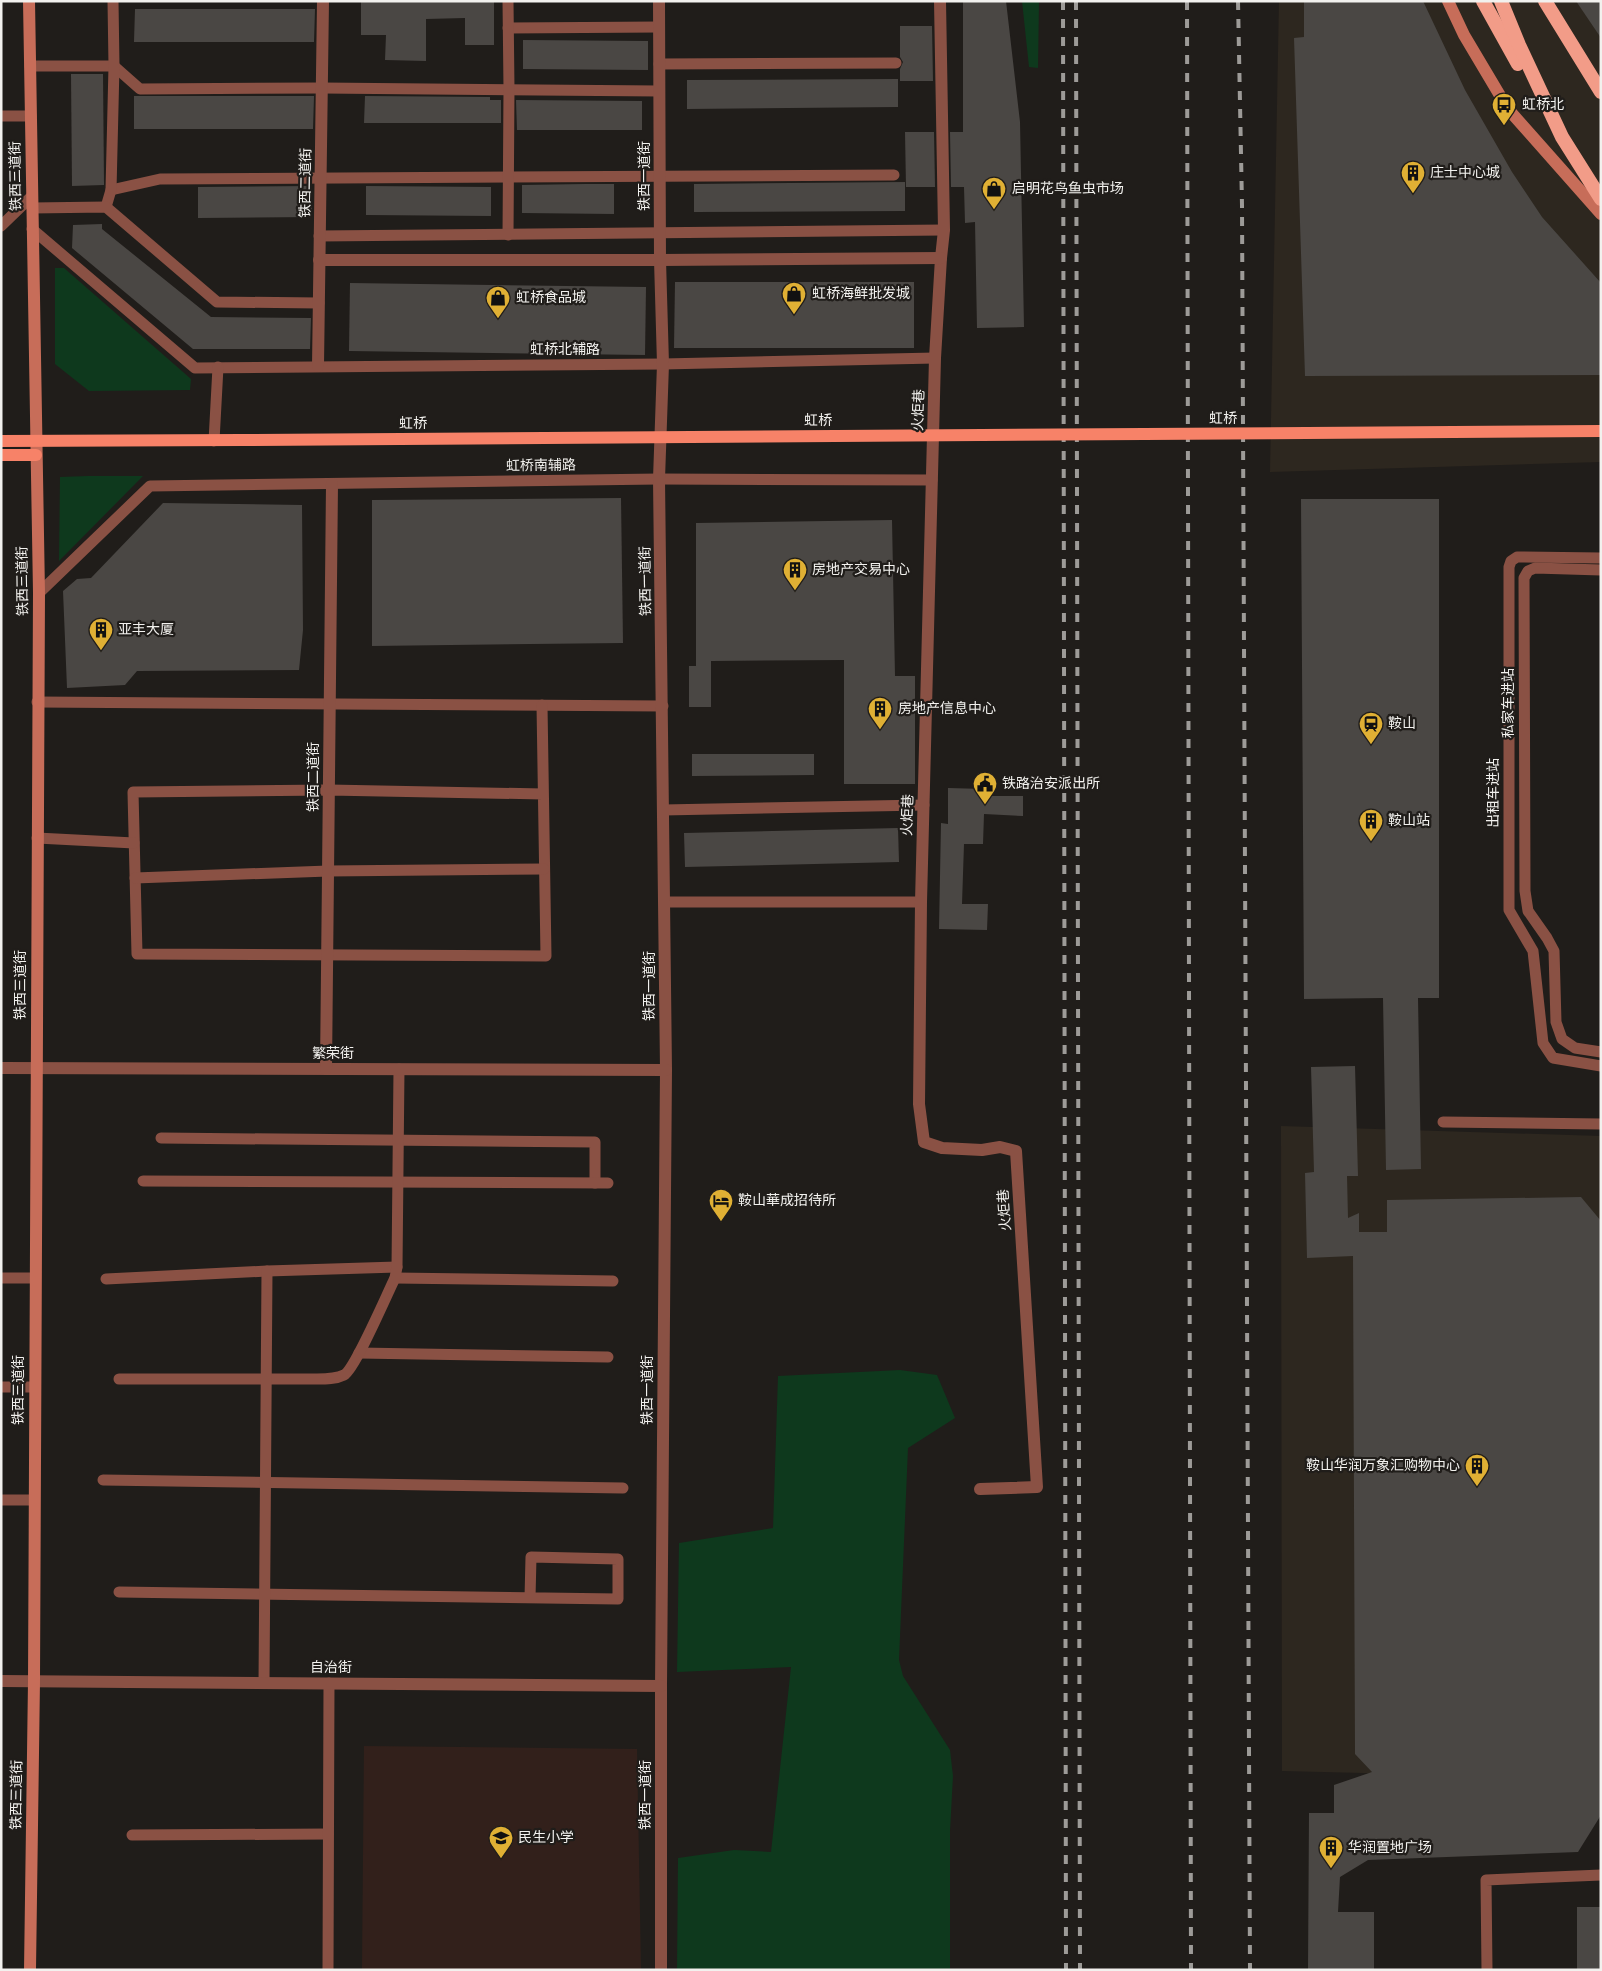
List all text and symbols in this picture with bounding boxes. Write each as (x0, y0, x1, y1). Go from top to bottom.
bus stop icon: 虹桥北 (1491, 92, 1517, 126)
place label: 虹桥北 (1522, 95, 1564, 115)
street label: 铁西三道街 (5, 141, 27, 211)
street label: 铁西一道街 (635, 141, 655, 211)
street label: 铁西二道街 (295, 148, 317, 218)
building icon: 庄士中心城 (1400, 160, 1426, 194)
place label: 庄士中心城 (1430, 163, 1500, 183)
shop icon: 启明花鸟鱼虫市场 (981, 176, 1007, 210)
place label: 启明花鸟鱼虫市场 (1012, 179, 1124, 199)
shop icon: 虹桥海鲜批发城 (781, 281, 807, 315)
place label: 虹桥海鲜批发城 (812, 284, 910, 304)
shop icon: 虹桥食品城 (485, 285, 511, 319)
place label: 虹桥食品城 (516, 288, 586, 308)
street label: 虹桥北辅路 (530, 340, 600, 360)
street label: 火炬巷 (908, 389, 930, 431)
street label: 虹桥 (1209, 409, 1237, 429)
street label: 虹桥 (804, 411, 832, 431)
street label: 虹桥 (399, 414, 427, 434)
street label: 虹桥南辅路 (506, 455, 576, 477)
street label: 铁西三道街 (12, 546, 34, 616)
street label: 铁西一道街 (635, 546, 657, 616)
building icon: 房地产交易中心 (782, 557, 808, 591)
place label: 房地产交易中心 (812, 560, 910, 580)
building icon: 亚丰大厦 (88, 617, 114, 651)
place label: 亚丰大厦 (118, 620, 174, 640)
street label: 私家车进站 (1499, 668, 1519, 738)
building icon: 房地产信息中心 (867, 696, 893, 730)
place label: 房地产信息中心 (898, 699, 996, 719)
station icon: 鞍山 (1358, 711, 1384, 745)
place label: 鞍山 (1388, 714, 1416, 734)
street label: 铁西二道街 (304, 742, 324, 812)
street label: 出租车进站 (1484, 758, 1504, 828)
public building icon: 铁路治安派出所 (972, 771, 998, 805)
place label: 铁路治安派出所 (1002, 774, 1100, 794)
street label: 火炬巷 (897, 794, 919, 836)
building icon: 鞍山站 (1358, 808, 1384, 842)
place label: 鞍山站 (1388, 811, 1430, 831)
street label: 铁西三道街 (11, 950, 31, 1020)
street label: 铁西一道街 (640, 951, 660, 1021)
street label: 繁荣街 (312, 1044, 354, 1064)
hotel icon: 鞍山華成招待所 (708, 1188, 734, 1222)
street label: 火炬巷 (994, 1188, 1016, 1232)
place label: 鞍山華成招待所 (738, 1191, 836, 1211)
street label: 铁西三道街 (9, 1355, 29, 1425)
street label: 铁西一道街 (638, 1355, 658, 1425)
building icon: 鞍山华润万象汇购物中心 (1464, 1453, 1490, 1487)
place label: 鞍山华润万象汇购物中心 (1306, 1456, 1460, 1476)
street label: 自治街 (310, 1658, 352, 1678)
street label: 铁西三道街 (6, 1760, 28, 1830)
street label: 铁西一道街 (636, 1760, 656, 1830)
school or university icon: 民生小学 (488, 1825, 514, 1859)
place label: 民生小学 (518, 1828, 574, 1848)
building icon: 华润置地广场 (1318, 1835, 1344, 1869)
place label: 华润置地广场 (1348, 1838, 1432, 1858)

